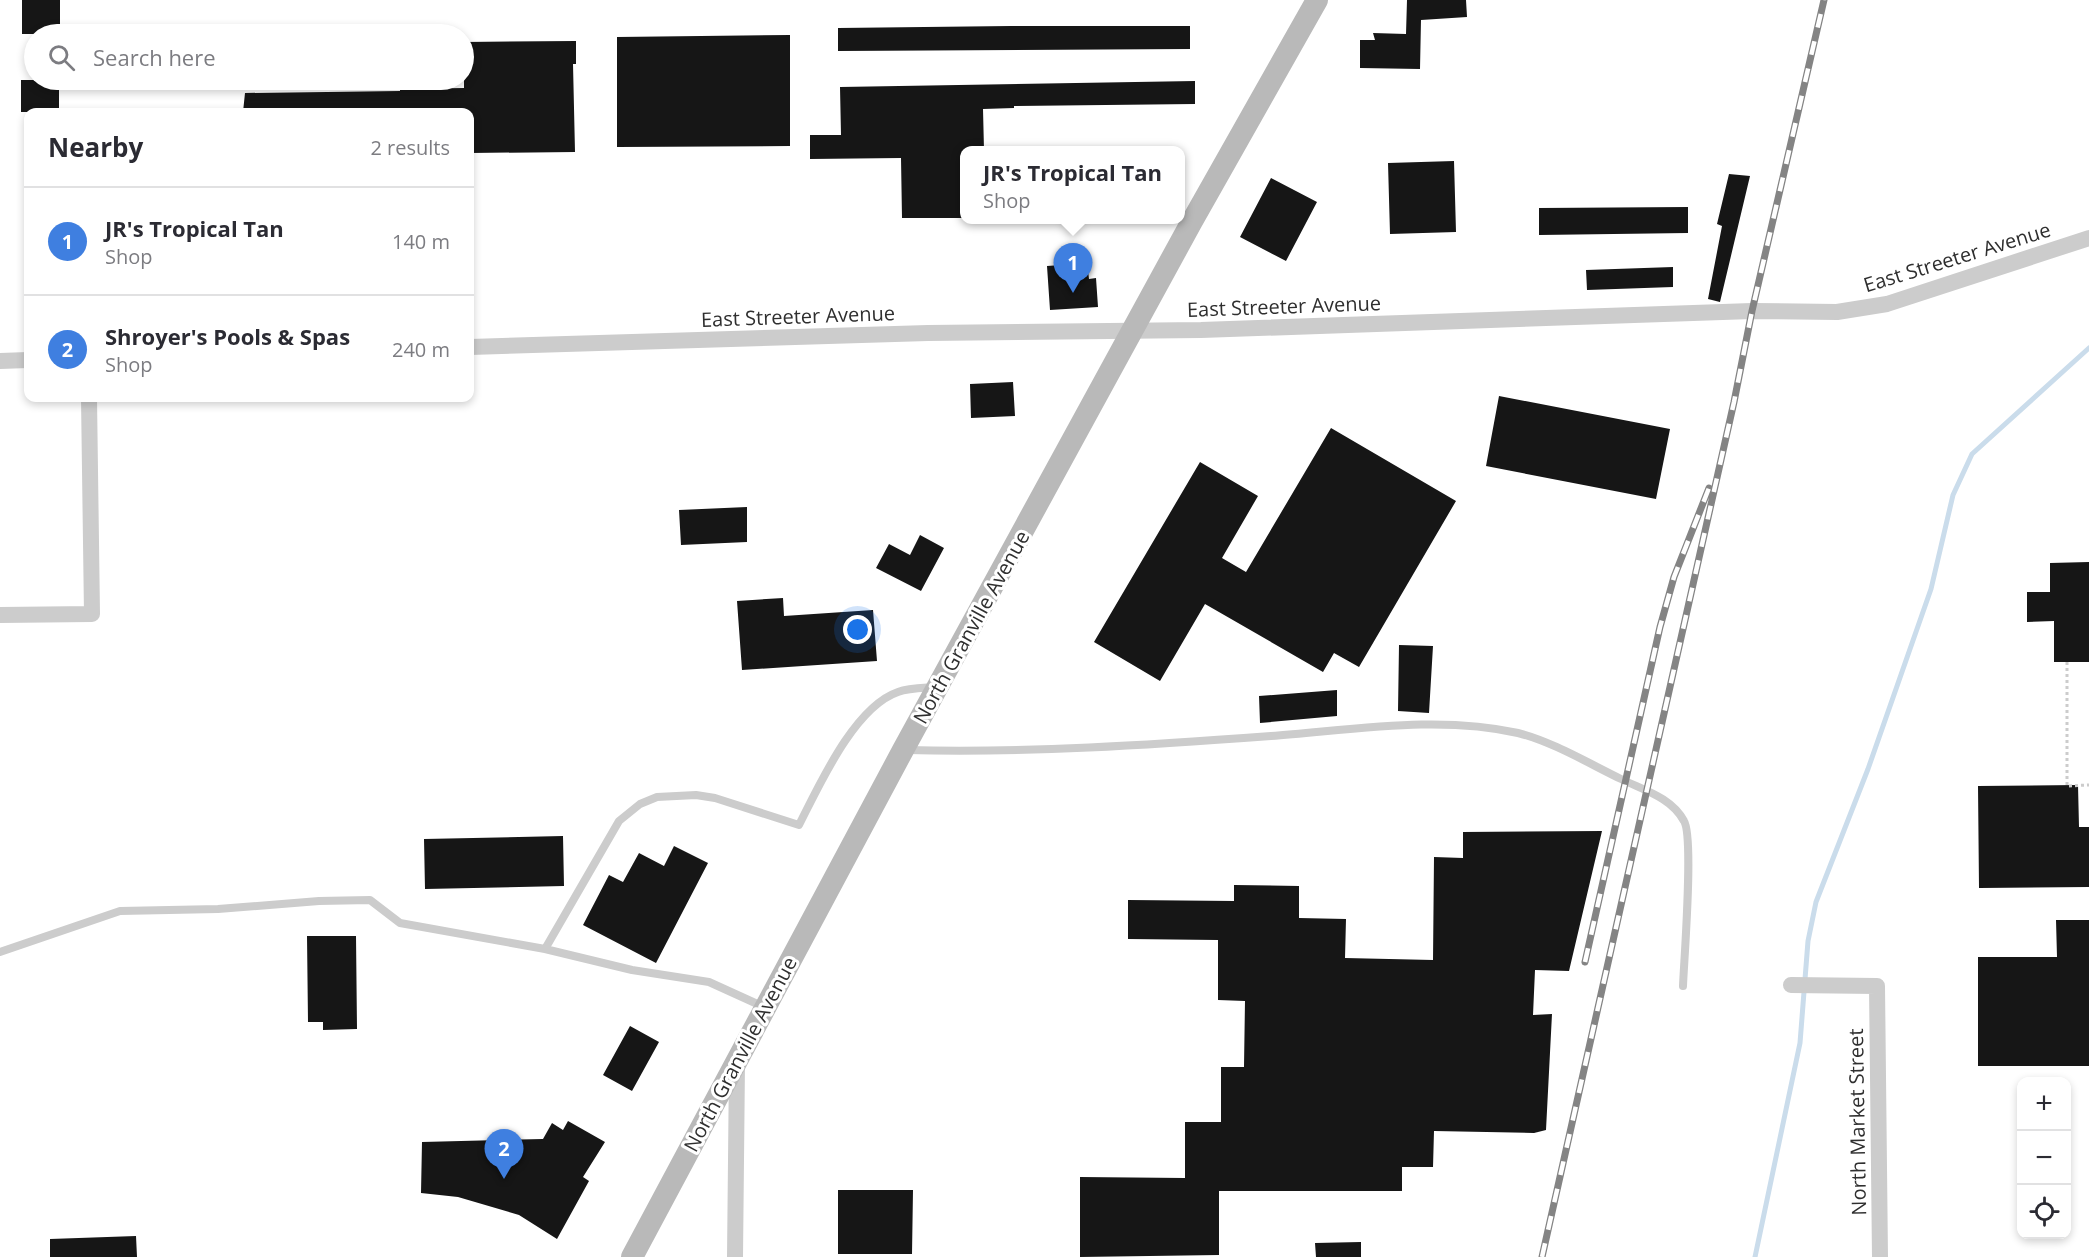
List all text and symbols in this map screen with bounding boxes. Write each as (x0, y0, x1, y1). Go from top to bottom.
search box (24, 24, 474, 90)
icon: search (45, 41, 78, 74)
text: Search here (93, 42, 216, 72)
text: Nearby (48, 129, 143, 165)
text: 2 results (370, 134, 450, 161)
popup (960, 146, 1185, 224)
text: JR's Tropical Tan (983, 157, 1162, 187)
text: Shop (983, 187, 1031, 214)
text: JR's Tropical Tan (105, 213, 284, 243)
street label: East Streeter Avenue (1860, 216, 2054, 298)
text: 1 (62, 228, 73, 255)
text: 140 m (392, 228, 450, 255)
text: Shop (105, 243, 153, 270)
pin: 1 (1054, 244, 1092, 293)
street label: East Streeter Avenue (1187, 289, 1381, 323)
street label: East Streeter Avenue (701, 299, 895, 333)
text: Shroyer's Pools & Spas (105, 321, 350, 351)
text: 2 (62, 336, 73, 363)
text: 240 m (392, 336, 450, 363)
text: Shop (105, 351, 153, 378)
street label: North Granville Avenue (907, 525, 1035, 729)
your location (843, 615, 872, 644)
street label: North Granville Avenue (677, 952, 803, 1156)
street label: North Market Street (1842, 1028, 1872, 1216)
map controls (2017, 1077, 2071, 1239)
button: + (2017, 1077, 2071, 1131)
pin: 2 (484, 1130, 524, 1179)
button: − (2017, 1131, 2071, 1185)
button: locate (2017, 1185, 2071, 1239)

